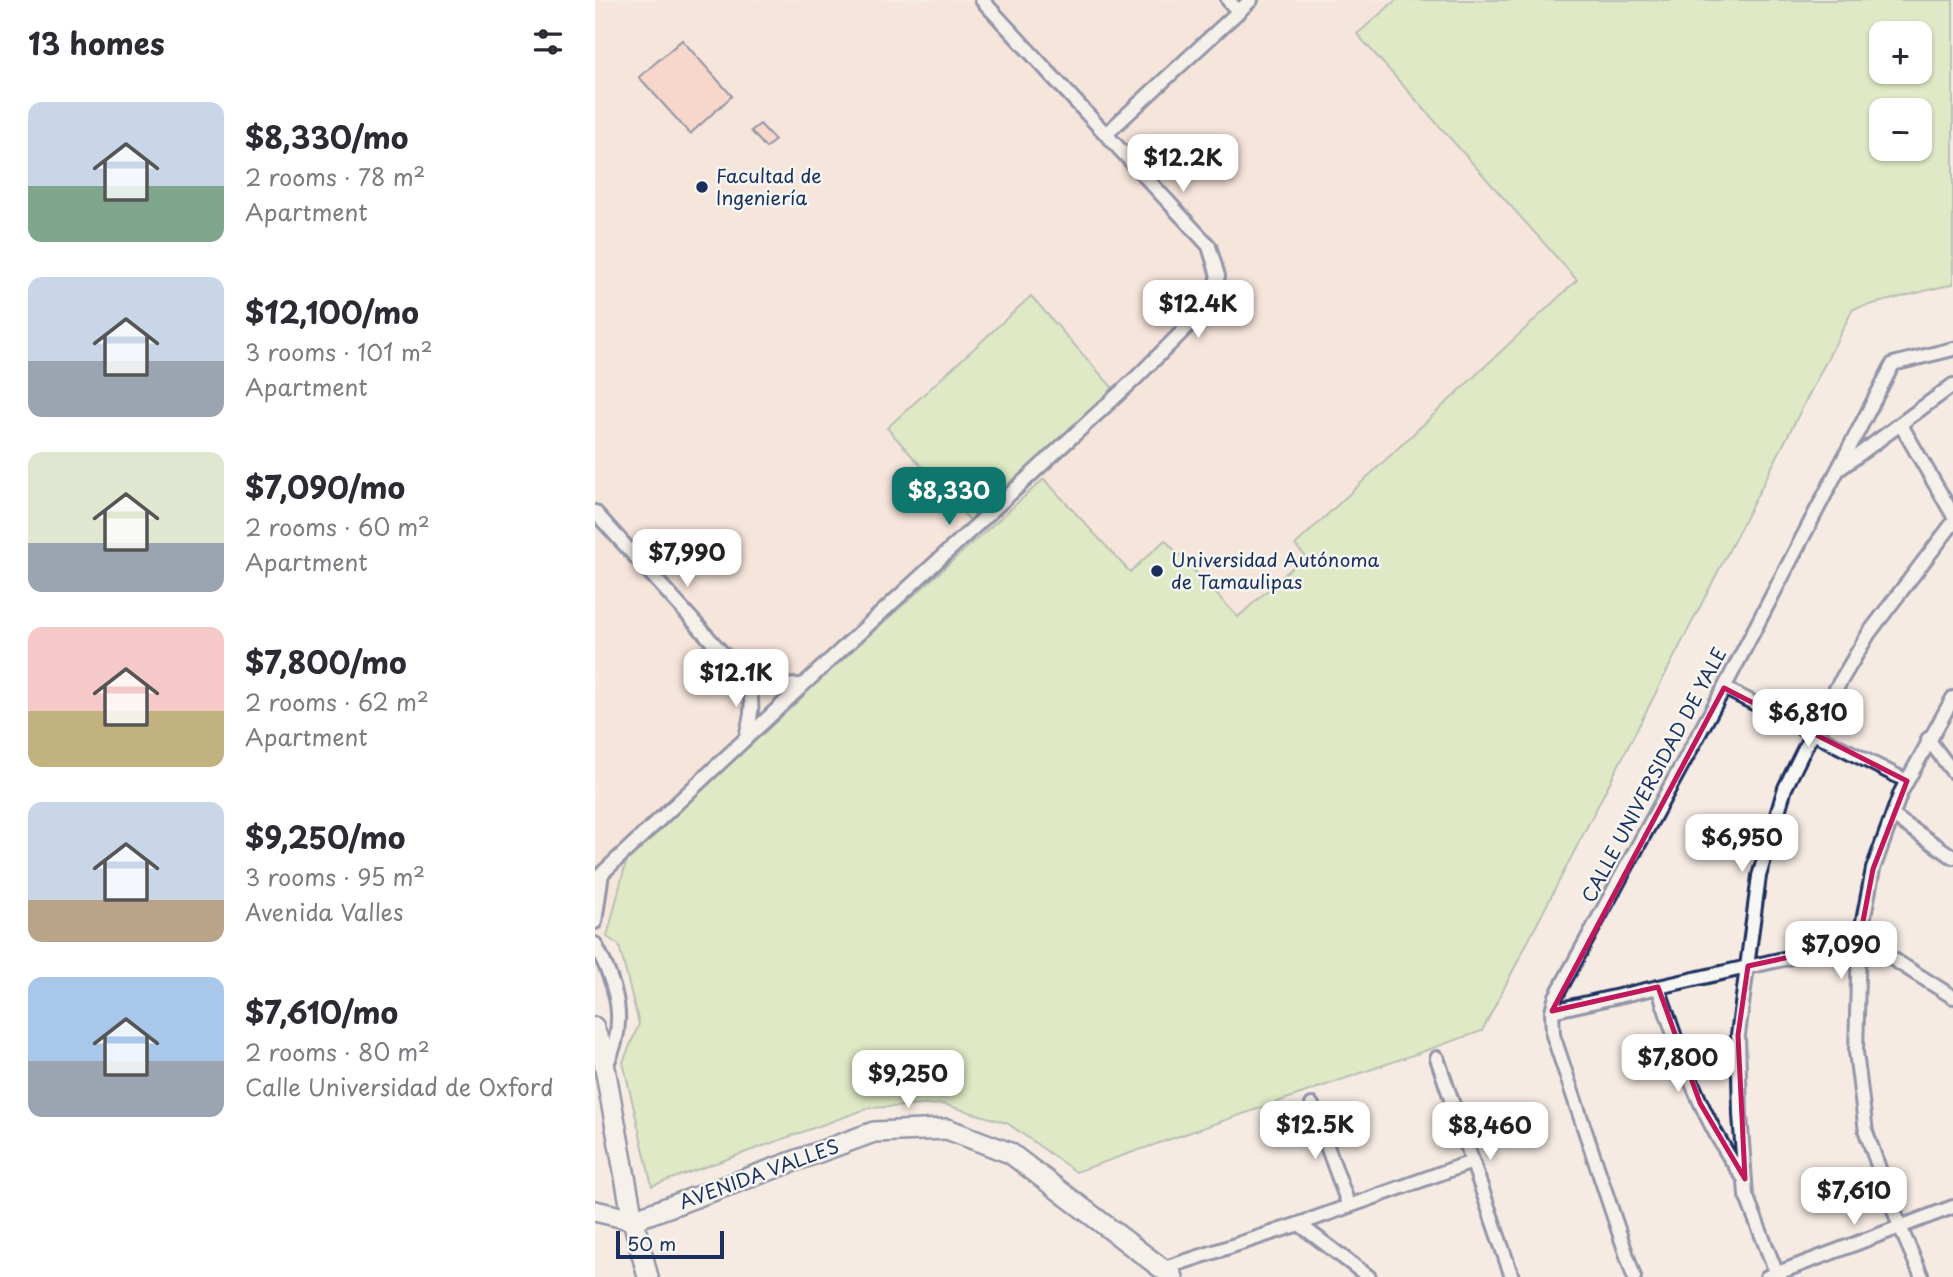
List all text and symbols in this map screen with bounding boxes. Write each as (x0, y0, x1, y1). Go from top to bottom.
text: 13 homes (28, 20, 165, 65)
map controls (1869, 21, 1932, 161)
button: + (1869, 21, 1932, 84)
icon: filters (529, 23, 567, 61)
button: − (1869, 98, 1932, 161)
text: $8,330/mo (245, 114, 408, 159)
icon: home (84, 130, 168, 214)
pin: $12.2K (1126, 134, 1240, 194)
text: $12.2K (1143, 139, 1223, 174)
text: 2 rooms · 78 m² (245, 159, 425, 194)
place label: Facultad de Ingeniería (716, 161, 822, 211)
marker: Facultad de Ingeniería (694, 179, 710, 195)
text: Apartment (245, 194, 368, 229)
pin: $12.4K (1141, 280, 1255, 340)
text: $12.4K (1159, 285, 1237, 320)
text: $12,100/mo (245, 289, 419, 334)
icon: home (84, 305, 168, 389)
text: 3 rooms · 101 m² (245, 334, 433, 369)
text: Apartment (245, 369, 368, 404)
text: $7,090/mo (245, 464, 405, 509)
pin: $8,330 (892, 468, 1006, 527)
text: $8,330 (908, 472, 990, 507)
icon: home (84, 480, 168, 564)
text: 2 rooms · 60 m² (245, 509, 430, 544)
pin: $7,990 (630, 530, 744, 589)
text: $7,990 (648, 534, 726, 569)
text: Apartment (245, 544, 368, 579)
place label: Universidad Autónoma de Tamaulipas (1171, 545, 1379, 595)
marker: Universidad Autónoma de Tamaulipas (1149, 563, 1165, 579)
text: $7,800/mo (245, 639, 407, 684)
street label: CALLE UNIVERSIDAD DE YALE (1574, 642, 1733, 907)
pin: $12.1K (679, 650, 793, 709)
text: $12.1K (699, 654, 773, 689)
icon: home (84, 655, 168, 739)
text: 2 rooms · 62 m² (245, 684, 429, 719)
pin: $6,810 (1751, 690, 1865, 749)
text: $6,810 (1768, 694, 1848, 729)
text: Apartment (245, 719, 368, 754)
text: $9,250/mo (245, 814, 405, 859)
pin: $6,950 (1685, 814, 1799, 874)
text: $6,950 (1701, 819, 1783, 854)
icon: home (84, 830, 168, 914)
text: 3 rooms · 95 m² (245, 859, 425, 894)
text: Avenida Valles (245, 894, 403, 929)
pin: $7,090 (1784, 922, 1898, 981)
text: $7,090 (1801, 926, 1881, 961)
text: $7,610/mo (245, 989, 398, 1034)
icon: home (84, 1005, 168, 1089)
text: 2 rooms · 80 m² (245, 1034, 430, 1069)
pin: $7,800 (1621, 1034, 1735, 1094)
text: $7,800 (1638, 1039, 1718, 1074)
pin: $9,250 (851, 1050, 965, 1110)
text: $9,250 (868, 1055, 948, 1090)
text: Calle Universidad de Oxford (245, 1069, 554, 1104)
pin: $12.5K (1258, 1102, 1372, 1161)
pin: $8,460 (1433, 1102, 1547, 1162)
text: $12.5K (1276, 1106, 1354, 1141)
text: $8,460 (1448, 1107, 1532, 1142)
street label: AVENIDA VALLES (675, 1131, 842, 1215)
pin: $7,610 (1797, 1168, 1911, 1227)
text: $7,610 (1817, 1172, 1891, 1207)
scale bar (616, 1228, 725, 1260)
text: 50 m (627, 1229, 676, 1257)

